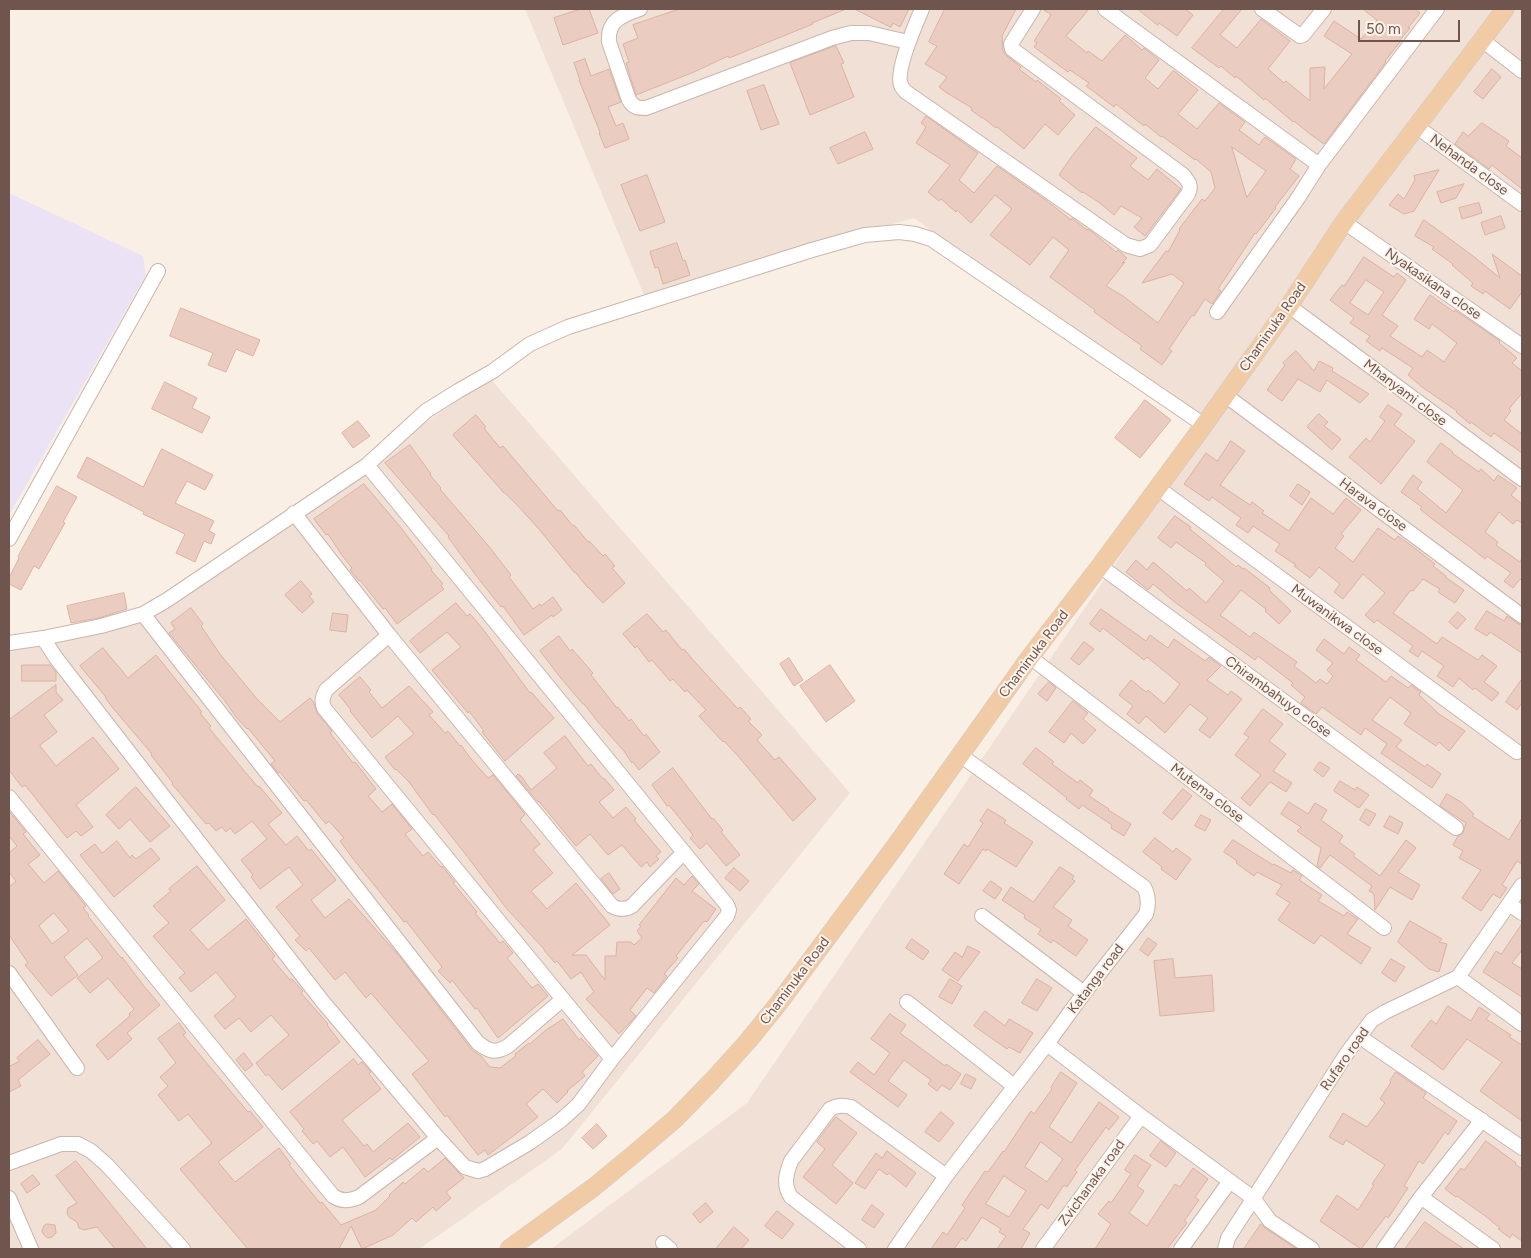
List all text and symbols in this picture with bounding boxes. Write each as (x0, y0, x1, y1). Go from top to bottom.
scale bar (1361, 10, 1464, 42)
text: 50 m (1366, 20, 1401, 38)
street label: Nehanda close (1426, 131, 1512, 199)
street label: Nyakasikana close (1382, 244, 1484, 324)
street label: Chaminuka Road (1236, 279, 1310, 375)
street label: Mhanyami close (1360, 356, 1450, 430)
street label: Harava close (1336, 475, 1410, 535)
street label: Muwanikwa close (1288, 581, 1386, 659)
street label: Chaminuka Road (996, 607, 1072, 701)
street label: Chirambahuyo close (1221, 653, 1335, 741)
street label: Mutema close (1167, 760, 1247, 826)
street label: Chaminuka Road (757, 934, 833, 1028)
street label: Katanga road (1064, 941, 1128, 1017)
street label: Rufaro road (1317, 1024, 1373, 1094)
street label: Zvichanaka road (1055, 1137, 1129, 1229)

